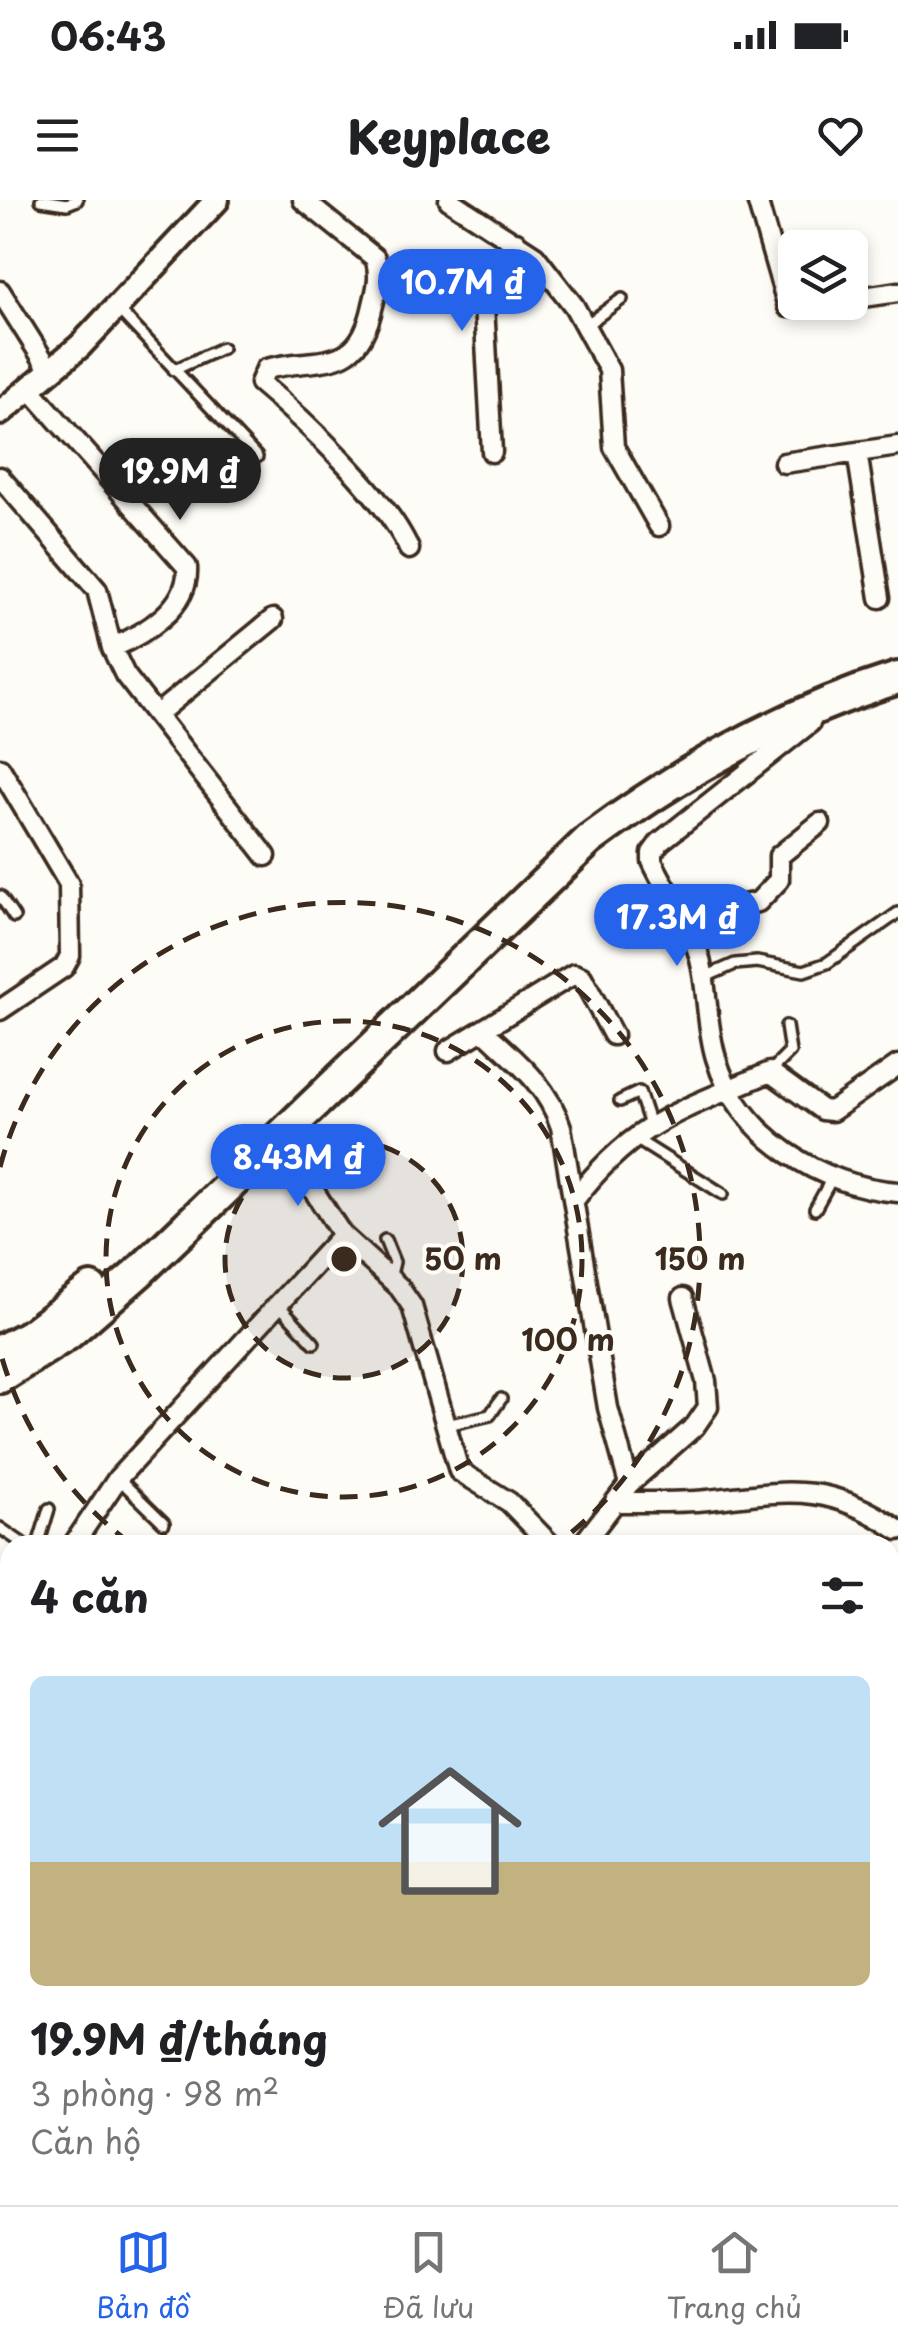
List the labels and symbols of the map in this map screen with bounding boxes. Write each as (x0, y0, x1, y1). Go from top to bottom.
pin: 10.7M ₫ (370, 249, 554, 334)
pin: 19.9M ₫ (88, 438, 272, 523)
pin: 17.3M ₫ (585, 884, 769, 969)
pin: 8.43M ₫ (206, 1124, 390, 1209)
text: 50 m (424, 1235, 502, 1280)
text: 150 m (655, 1235, 745, 1280)
centre of rings (326, 1241, 362, 1277)
text: 100 m (521, 1316, 615, 1361)

